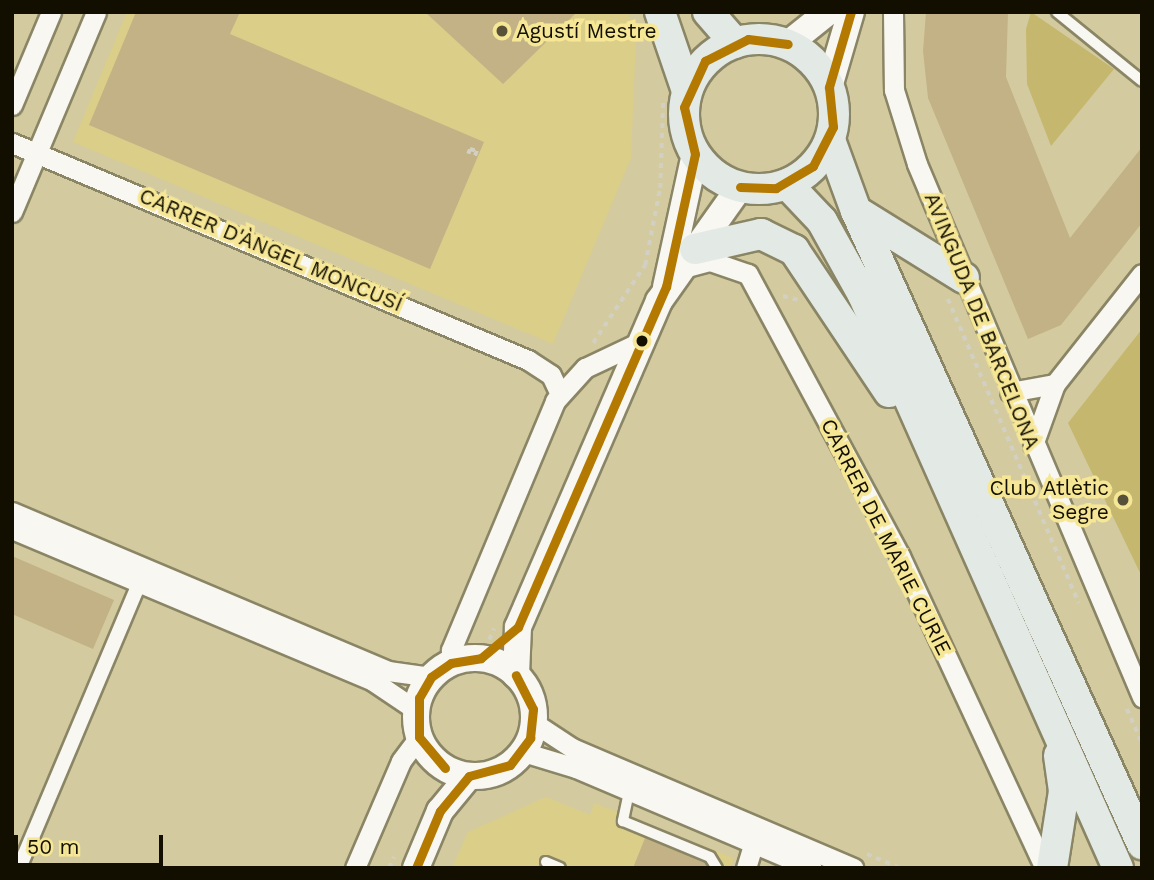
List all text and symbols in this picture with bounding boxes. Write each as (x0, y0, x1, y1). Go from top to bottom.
place label: Agustí Mestre (516, 18, 657, 44)
marker: Agustí Mestre (494, 23, 510, 39)
street label: CARRER D'ÀNGEL MONCUSÍ (135, 183, 407, 317)
street label: AVINGUDA DE BARCELONA (919, 189, 1045, 453)
unlabelled marker (635, 334, 649, 348)
street label: CARRER DE MARIE CURIE (815, 415, 957, 659)
place label: Club Atlètic Segre (989, 475, 1109, 525)
marker: Club Atlètic Segre (1115, 492, 1131, 508)
scale bar (18, 820, 166, 864)
text: 50 m (27, 834, 79, 859)

